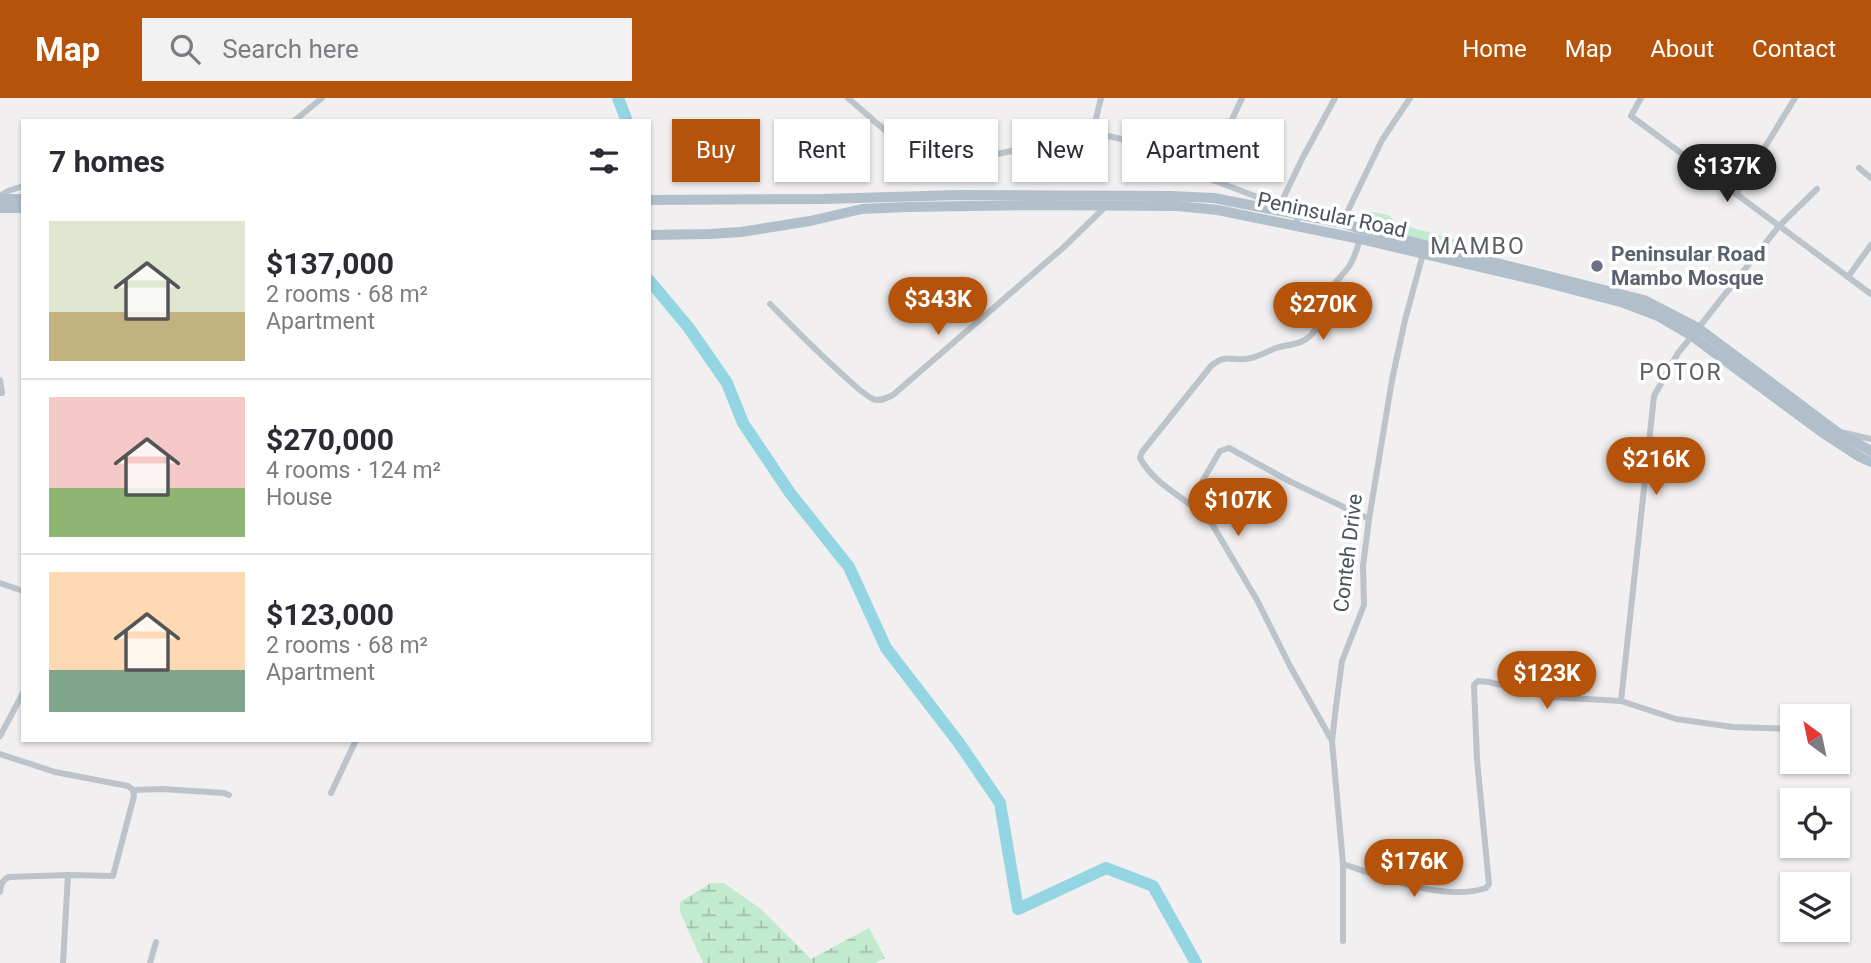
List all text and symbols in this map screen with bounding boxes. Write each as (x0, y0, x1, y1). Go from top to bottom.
search box (142, 18, 632, 81)
text: Map (35, 30, 100, 69)
icon: search (166, 30, 204, 68)
text: Search here (222, 34, 359, 64)
text: Home (1462, 35, 1527, 63)
text: Map (1565, 35, 1612, 63)
text: About (1650, 35, 1714, 63)
text: Contact (1752, 35, 1836, 63)
chip: Buy (672, 119, 760, 182)
chip: Rent (774, 119, 870, 182)
chip: Filters (884, 119, 998, 182)
chip: New (1012, 119, 1108, 182)
chip: Apartment (1122, 119, 1284, 182)
icon: filters (585, 142, 623, 180)
text: 7 homes (49, 144, 165, 179)
pin: $137K (1678, 144, 1776, 204)
text: $137K (1693, 153, 1761, 180)
street label: Peninsular Road (1255, 187, 1409, 243)
district label: MAMBO (1430, 233, 1526, 260)
place label: Peninsular Road Mambo Mosque (1611, 242, 1765, 290)
text: $137,000 (266, 246, 394, 281)
icon: home (105, 249, 189, 333)
marker: Peninsular Road Mambo Mosque (1589, 258, 1605, 274)
pin: $343K (889, 278, 987, 337)
text: 2 rooms · 68 m² (266, 281, 428, 308)
pin: $270K (1274, 282, 1372, 342)
text: $343K (904, 286, 972, 313)
text: $270K (1289, 291, 1357, 318)
text: Apartment (266, 308, 375, 335)
district label: POTOR (1639, 359, 1723, 386)
text: $270,000 (266, 422, 394, 457)
icon: home (105, 425, 189, 509)
pin: $216K (1607, 438, 1705, 497)
text: $216K (1622, 446, 1690, 473)
text: 4 rooms · 124 m² (266, 457, 441, 484)
pin: $107K (1189, 478, 1287, 538)
text: House (266, 484, 332, 511)
text: $107K (1204, 487, 1272, 514)
street label: Conteh Drive (1329, 492, 1367, 614)
text: $123,000 (266, 597, 394, 632)
icon: home (105, 600, 189, 684)
text: 2 rooms · 68 m² (266, 632, 428, 659)
pin: $123K (1498, 652, 1596, 711)
text: Apartment (266, 659, 375, 686)
text: $123K (1513, 660, 1581, 687)
north arrow (1780, 704, 1850, 774)
map controls (1780, 704, 1850, 942)
button: locate (1780, 788, 1850, 858)
pin: $176K (1365, 840, 1463, 899)
text: $176K (1380, 848, 1448, 875)
button: layers (1780, 872, 1850, 942)

